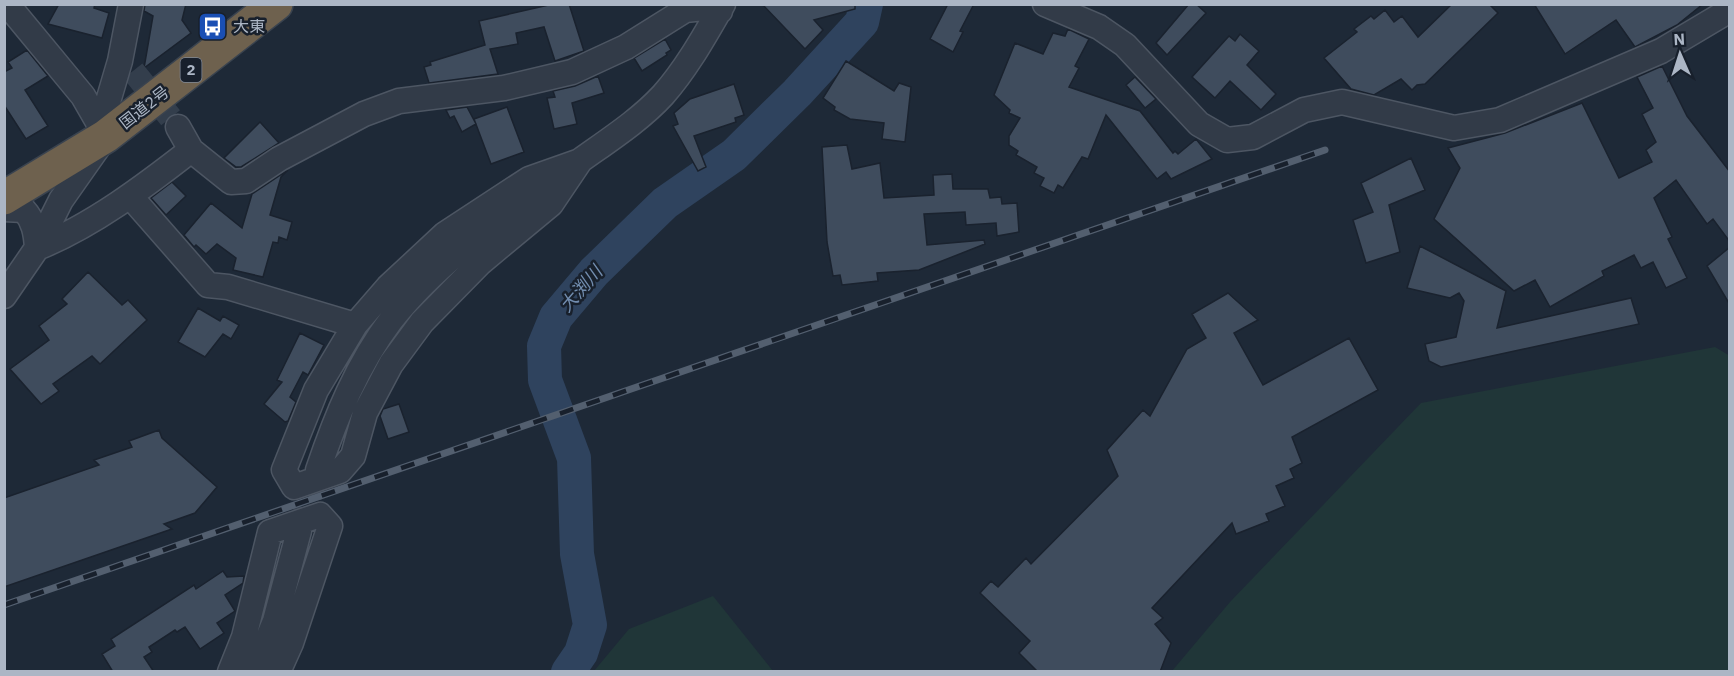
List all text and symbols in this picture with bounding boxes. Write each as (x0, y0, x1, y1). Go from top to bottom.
bus stop icon: 大東 (196, 10, 228, 42)
place label: 大東 (233, 16, 265, 36)
north arrow (1650, 24, 1710, 84)
text: N (1673, 29, 1686, 49)
road number: 2 (180, 58, 201, 82)
street label: 国道2号 (115, 81, 173, 133)
water label: 大渕川 (554, 259, 608, 317)

